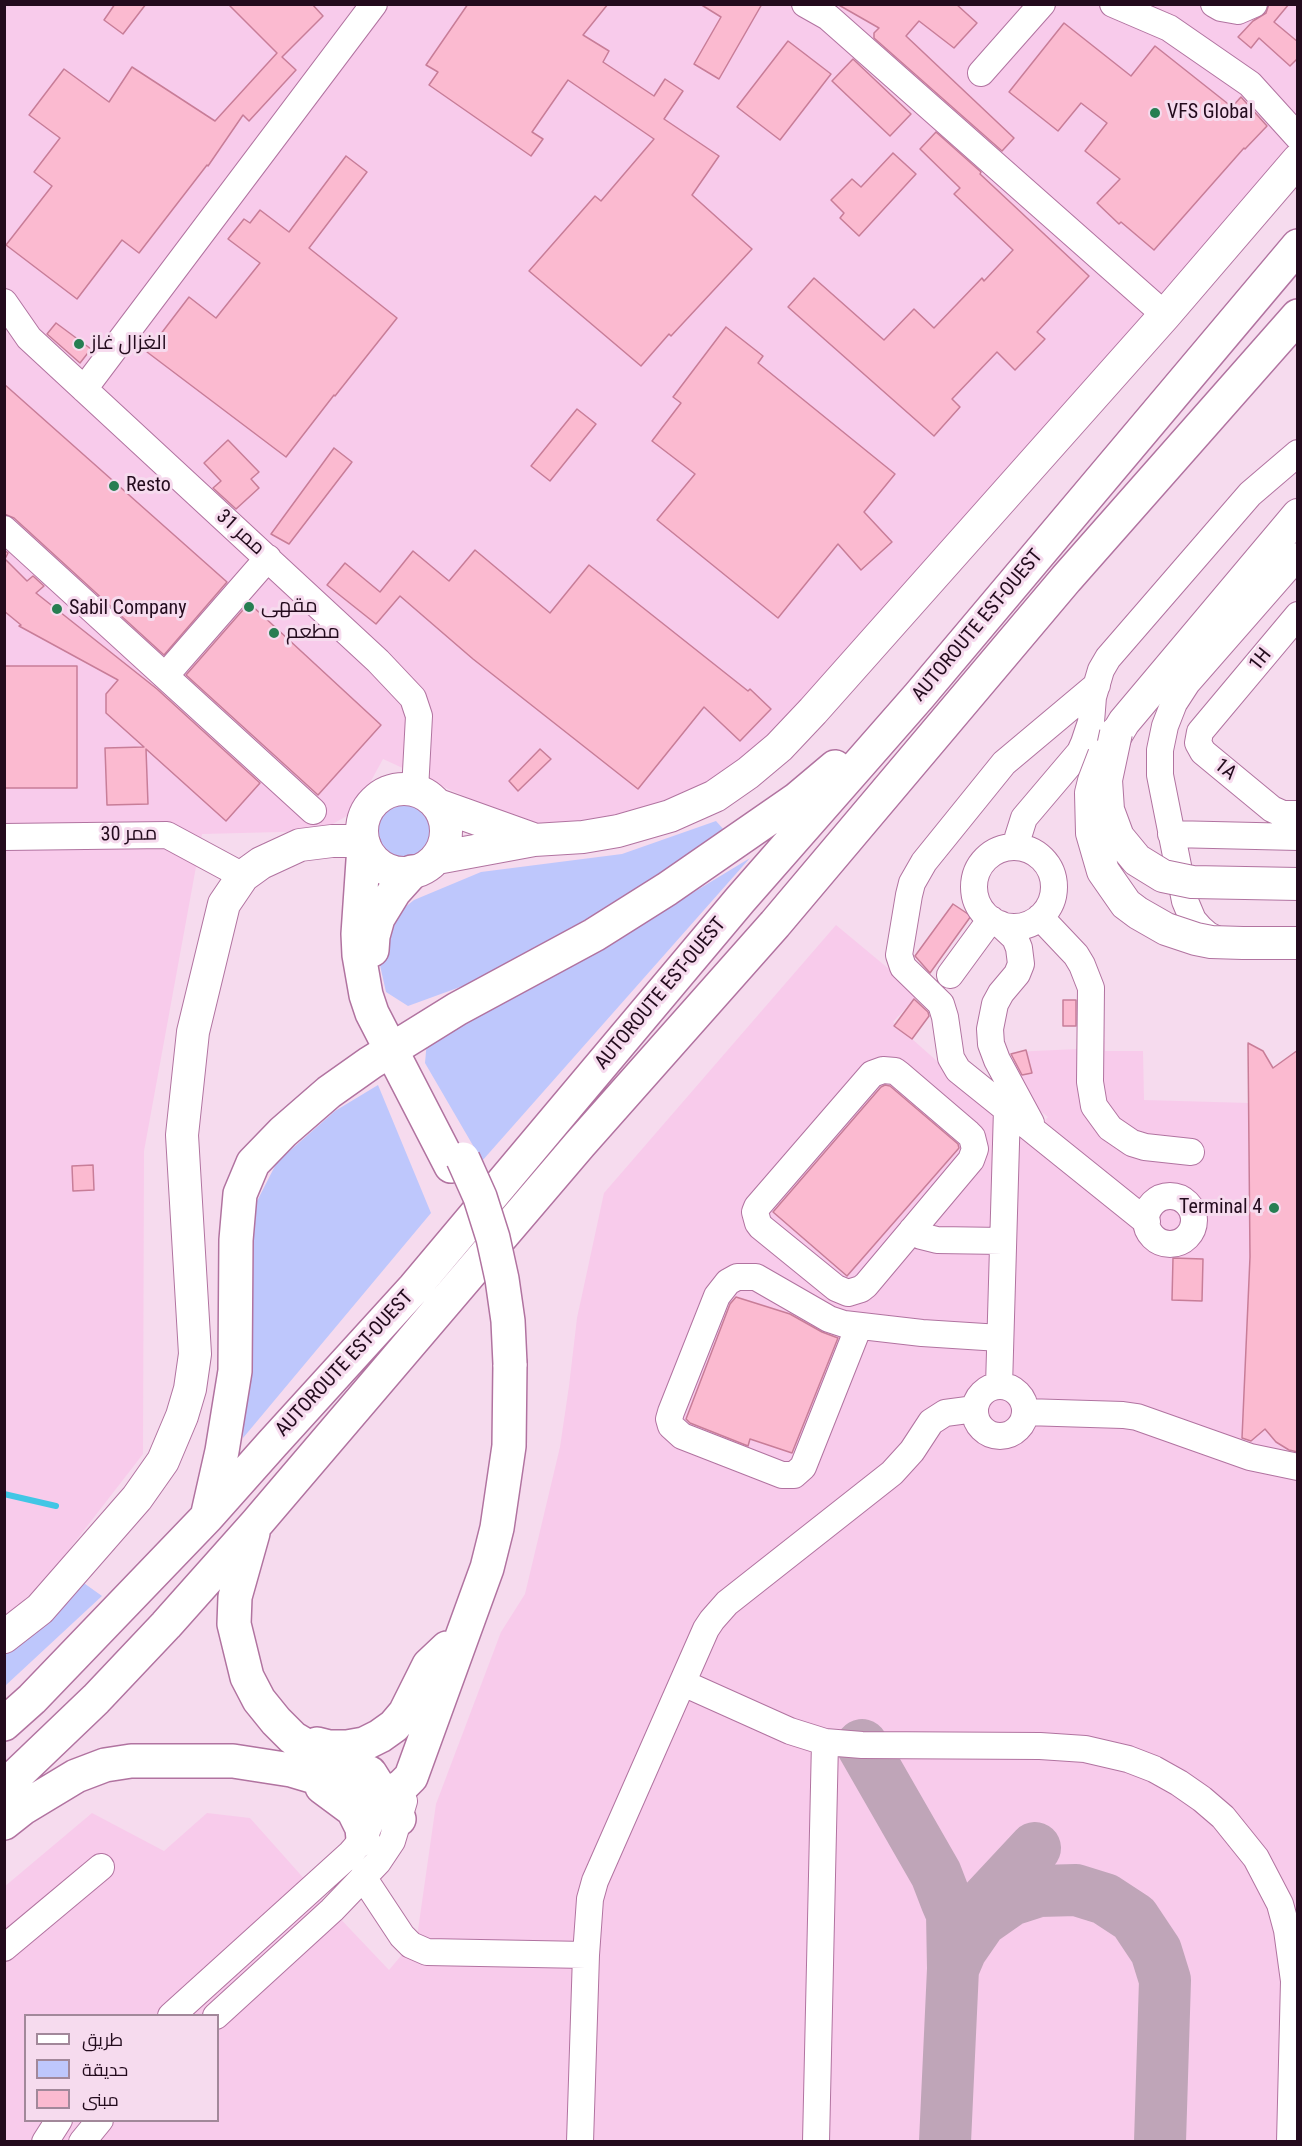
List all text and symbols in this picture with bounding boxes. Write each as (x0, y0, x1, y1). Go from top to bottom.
place label: VFS Global (1167, 101, 1253, 125)
marker: VFS Global (1148, 106, 1162, 120)
place label: الغزال غاز (91, 332, 167, 356)
marker: الغزال غاز (72, 337, 86, 351)
place label: Resto (126, 474, 171, 498)
marker: Resto (107, 479, 121, 493)
street label: ممر 31 (211, 505, 269, 561)
street label: AUTOROUTE EST-OUEST (907, 545, 1049, 707)
place label: مقهى (261, 595, 317, 619)
place label: Sabil Company (69, 597, 186, 621)
marker: مقهى (242, 600, 256, 614)
marker: Sabil Company (50, 602, 64, 616)
place label: مطعم (286, 621, 340, 645)
marker: مطعم (267, 626, 281, 640)
street label: 1H (1245, 644, 1277, 676)
street label: 1A (1209, 754, 1241, 786)
street label: ممر 30 (100, 823, 158, 847)
street label: AUTOROUTE EST-OUEST (590, 913, 732, 1075)
place label: Terminal 4 (1179, 1196, 1262, 1220)
marker: Terminal 4 (1267, 1201, 1281, 1215)
street label: AUTOROUTE EST-OUEST (271, 1286, 419, 1442)
legend (24, 2014, 219, 2122)
text: طريق (82, 2029, 123, 2050)
text: حديقة (82, 2059, 128, 2080)
text: مبنى (82, 2089, 119, 2110)

